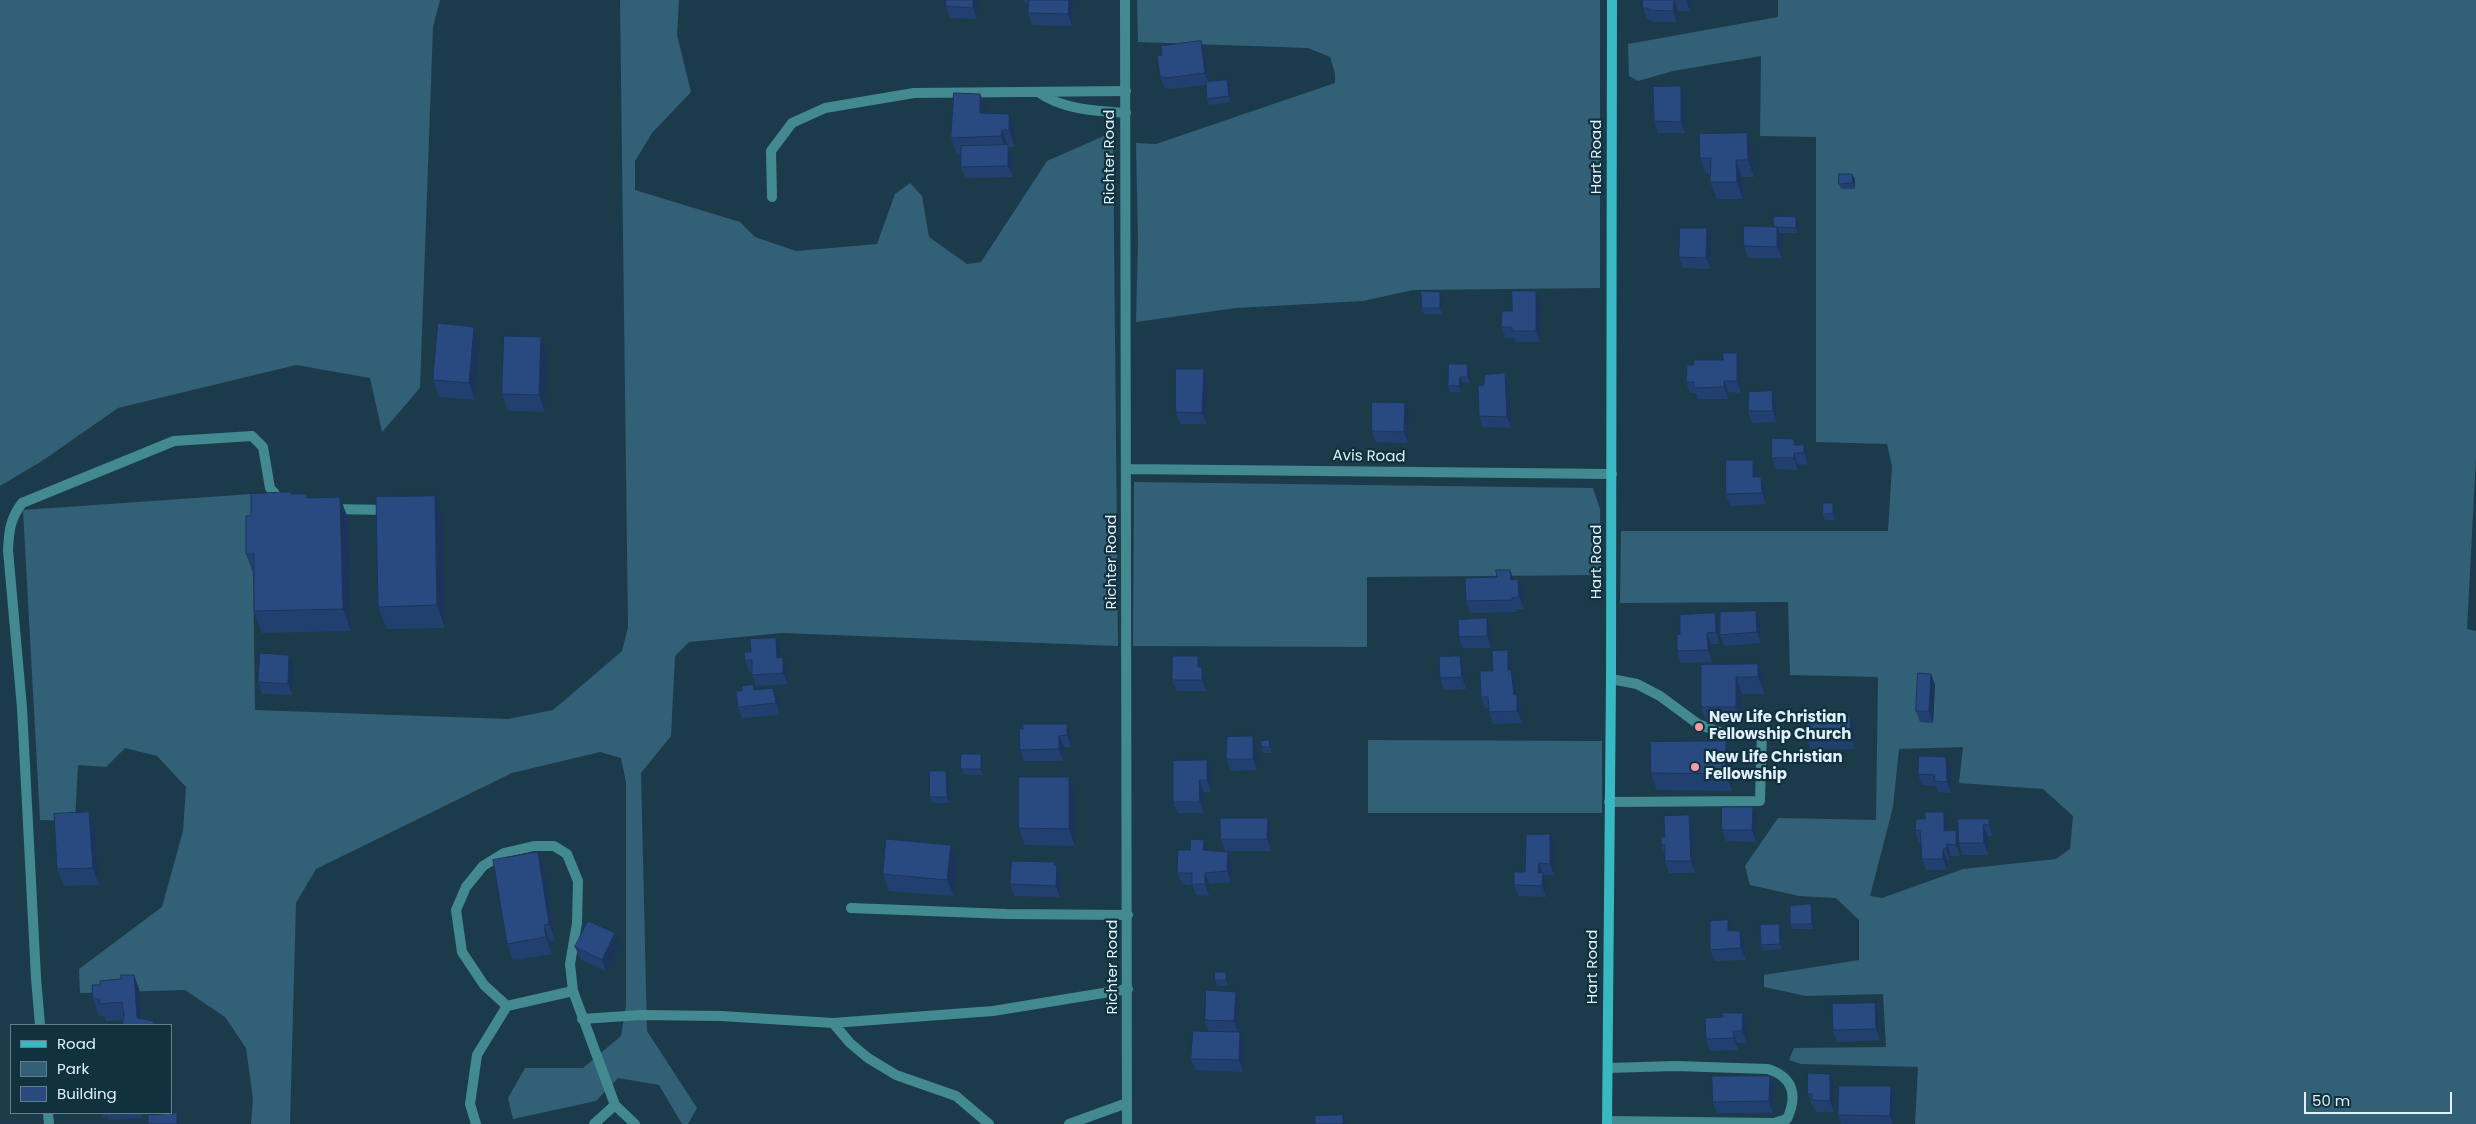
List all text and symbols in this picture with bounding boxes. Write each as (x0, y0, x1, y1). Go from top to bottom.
street label: Richter Road (1101, 110, 1119, 204)
street label: Hart Road (1588, 120, 1606, 194)
street label: Avis Road (1332, 447, 1406, 467)
street label: Richter Road (1103, 515, 1121, 609)
street label: Hart Road (1588, 525, 1606, 599)
place label: New Life Christian Fellowship Church (1709, 709, 1851, 744)
marker: New Life Christian Fellowship Church (1693, 721, 1705, 733)
place label: New Life Christian Fellowship (1705, 749, 1843, 784)
marker: New Life Christian Fellowship (1689, 761, 1701, 773)
street label: Richter Road (1104, 920, 1122, 1014)
street label: Hart Road (1584, 930, 1602, 1004)
legend (10, 1024, 172, 1114)
text: Road (57, 1033, 96, 1054)
text: Park (57, 1058, 89, 1079)
scale bar (2306, 1082, 2454, 1114)
text: Building (57, 1083, 117, 1104)
text: 50 m (2312, 1090, 2350, 1111)

